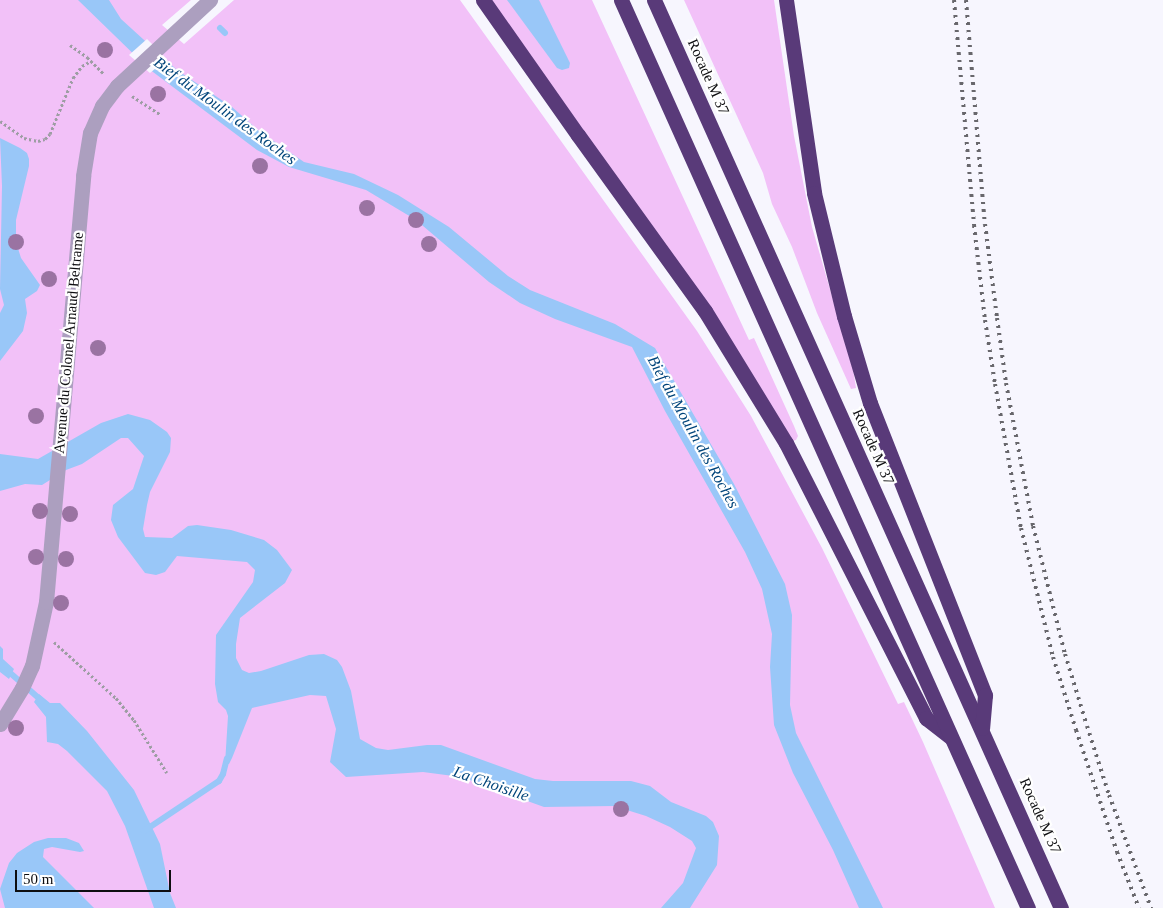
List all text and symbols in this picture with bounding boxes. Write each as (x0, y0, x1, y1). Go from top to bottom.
street label: Rocade M 37 (683, 36, 733, 118)
water label: Bief du Moulin des Roches (150, 53, 300, 169)
street label: Avenue du Colonel Arnaud Beltrame (50, 231, 88, 455)
water label: Bief du Moulin des Roches (643, 352, 743, 512)
street label: Rocade M 37 (848, 406, 898, 488)
water label: La Choisille (451, 762, 531, 806)
street label: Rocade M 37 (1015, 775, 1065, 857)
scale bar (18, 860, 174, 892)
text: 50 m (23, 871, 53, 887)

